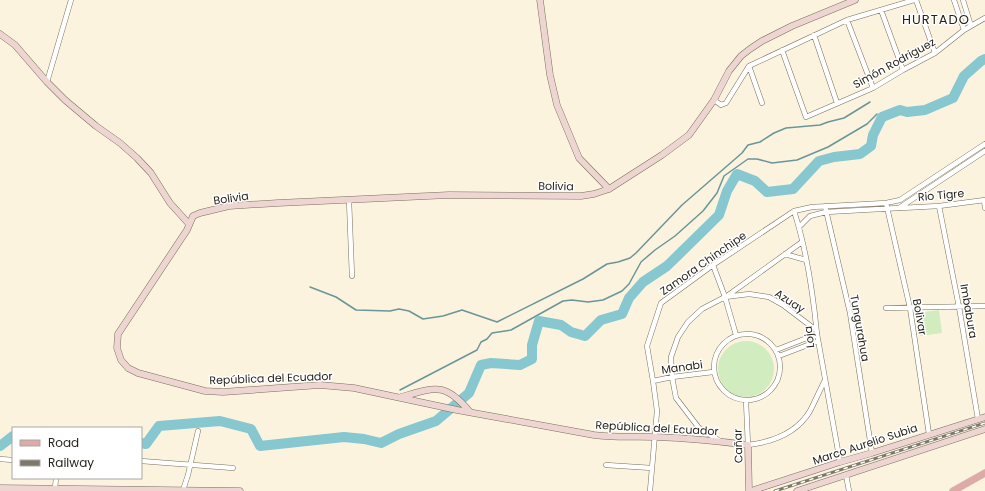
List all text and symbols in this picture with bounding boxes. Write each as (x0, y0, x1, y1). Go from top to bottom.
district label: HURTADO (902, 10, 970, 29)
street label: Simón Rodriguez (850, 34, 938, 92)
street label: Bolivia (538, 178, 574, 194)
street label: Rio Tigre (917, 185, 965, 205)
street label: Bolivia (212, 188, 250, 208)
street label: Zamora Chinchipe (657, 227, 750, 299)
street label: Imbabura (956, 283, 982, 339)
street label: Azuay (772, 285, 809, 317)
street label: Tungurahua (846, 293, 874, 363)
street label: Bolivar (909, 297, 931, 337)
street label: Loja (800, 325, 818, 349)
street label: Manabi (660, 356, 704, 378)
street label: República del Ecuador (209, 368, 333, 388)
street label: República del Ecuador (595, 417, 719, 439)
street label: Marco Aurelio Subia (810, 419, 920, 469)
legend (12, 427, 142, 479)
street label: Cañar (729, 428, 747, 464)
text: Road (48, 434, 79, 451)
text: Railway (48, 454, 94, 471)

